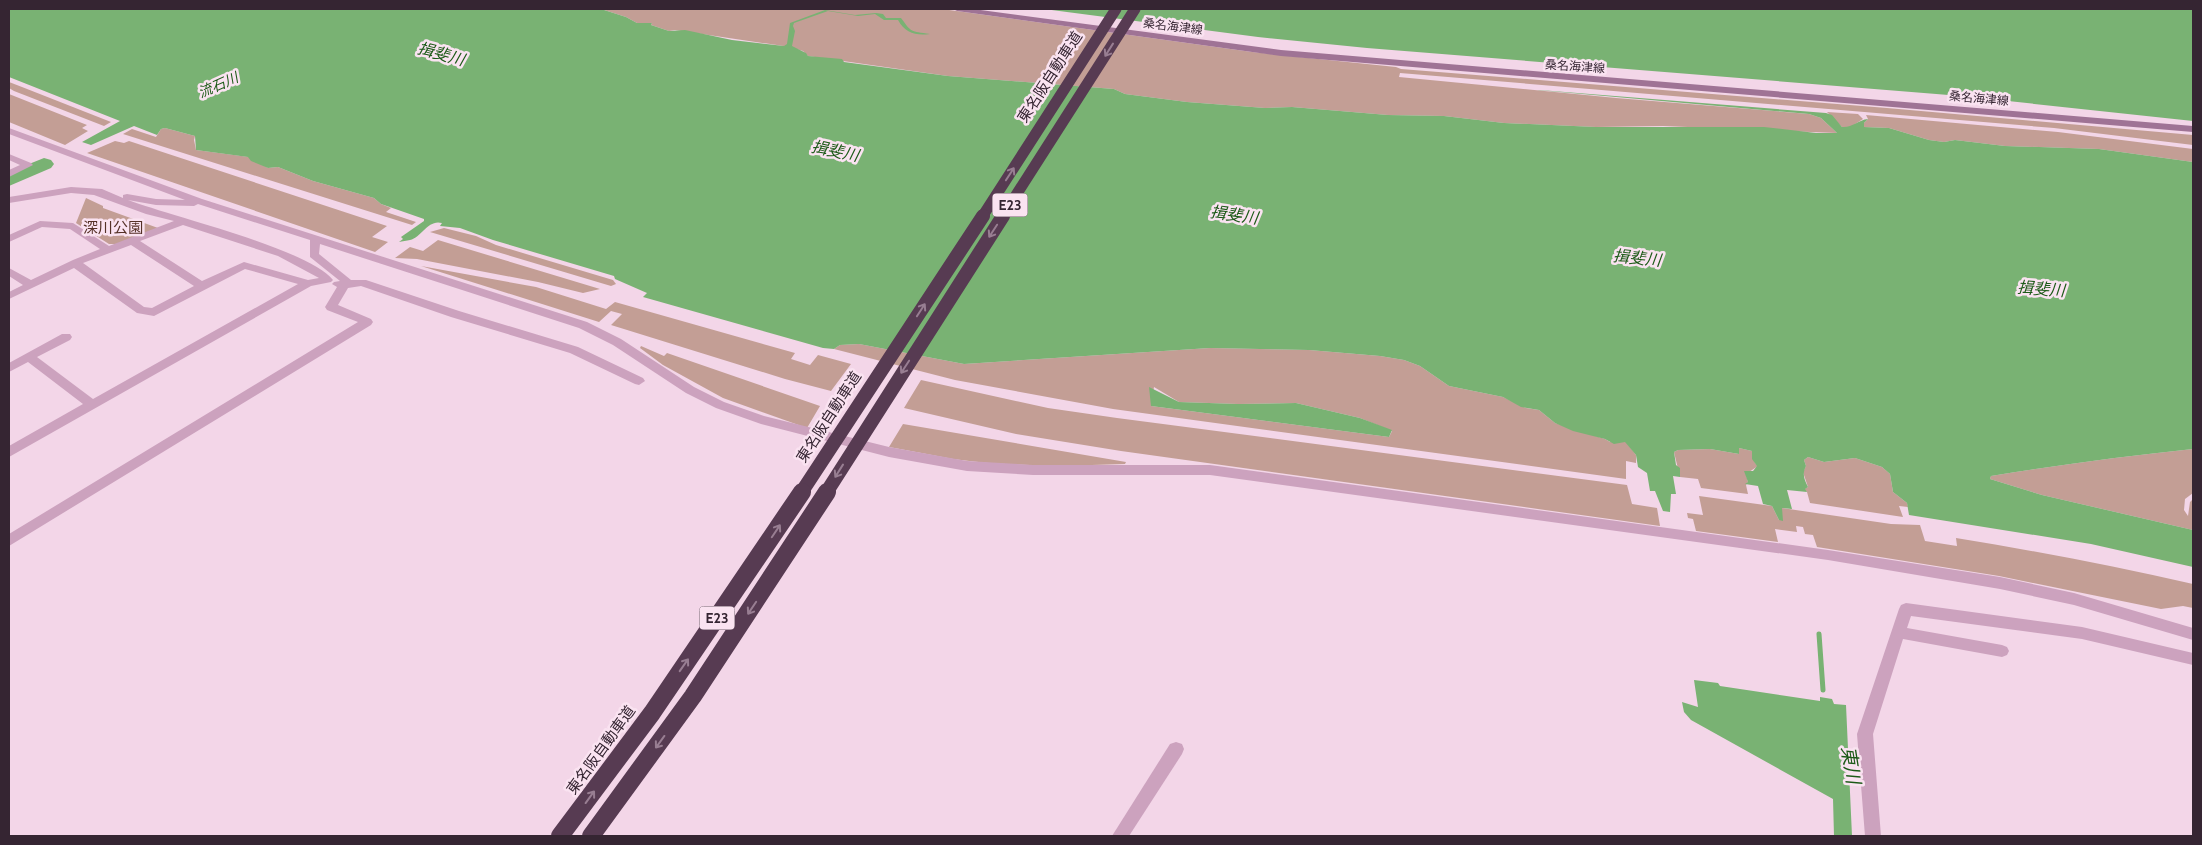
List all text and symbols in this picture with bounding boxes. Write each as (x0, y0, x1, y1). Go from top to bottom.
street label: 桑名海津線 (1142, 15, 1204, 37)
street label: 東名阪自動車道 (1014, 28, 1086, 126)
water label: 揖斐川 (415, 39, 469, 70)
one-way arrow (1104, 43, 1114, 57)
street label: 桑名海津線 (1545, 56, 1605, 76)
water label: 流石川 (195, 67, 243, 102)
street label: 桑名海津線 (1948, 88, 2010, 108)
water label: 揖斐川 (810, 137, 862, 166)
one-way arrow (1004, 167, 1015, 181)
road number: E23 (992, 194, 1028, 216)
water label: 揖斐川 (1209, 202, 1261, 228)
park label: 深川公園 (83, 219, 143, 237)
one-way arrow (988, 224, 998, 238)
water label: 揖斐川 (1612, 246, 1664, 270)
water label: 揖斐川 (2016, 278, 2068, 300)
one-way arrow (917, 304, 927, 318)
one-way arrow (899, 360, 909, 374)
street label: 東名阪自動車道 (793, 368, 865, 466)
one-way arrow (834, 464, 844, 478)
one-way arrow (771, 524, 781, 538)
one-way arrow (747, 601, 757, 615)
road number: E23 (700, 606, 734, 630)
one-way arrow (679, 658, 690, 672)
street label: 東名阪自動車道 (563, 702, 639, 798)
one-way arrow (654, 735, 665, 748)
water label: 東川 (1837, 744, 1866, 788)
one-way arrow (585, 791, 595, 805)

